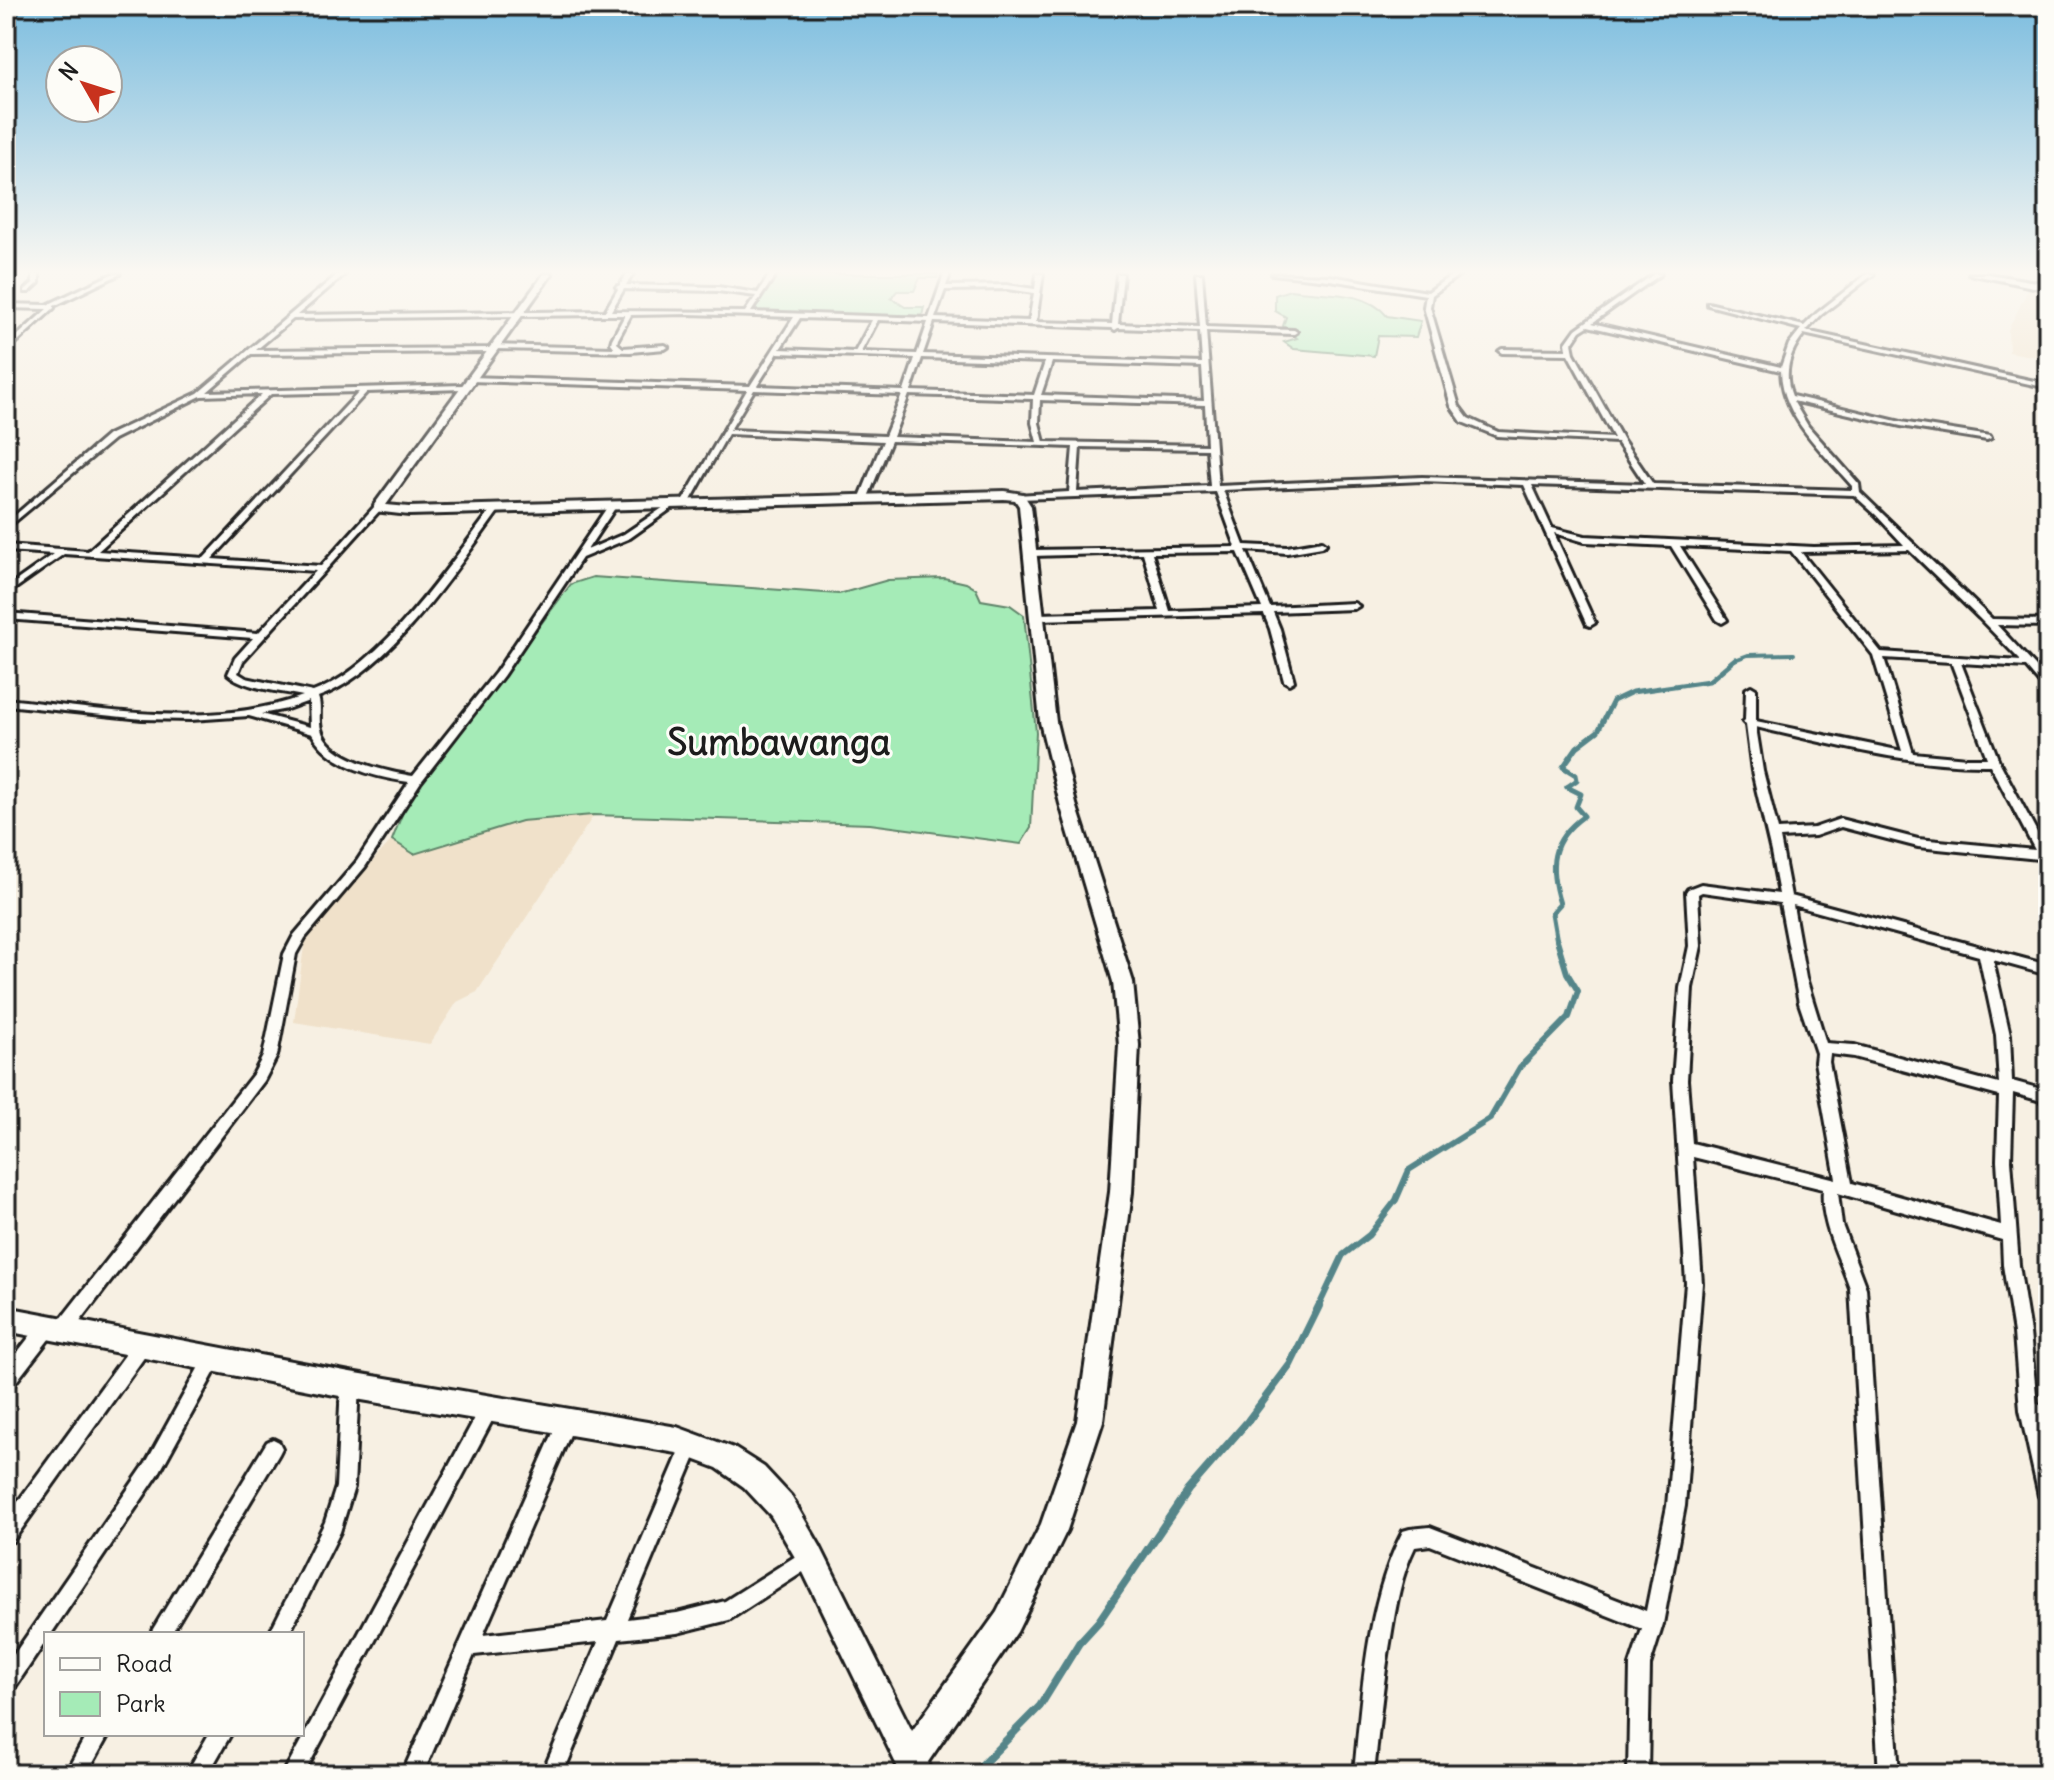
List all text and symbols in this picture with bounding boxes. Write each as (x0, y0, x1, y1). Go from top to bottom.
north arrow (44, 44, 124, 124)
text: N (53, 57, 84, 86)
district label: Sumbawanga (667, 720, 891, 765)
legend (44, 1632, 304, 1736)
text: Road (116, 1648, 172, 1678)
text: Park (116, 1688, 166, 1718)

